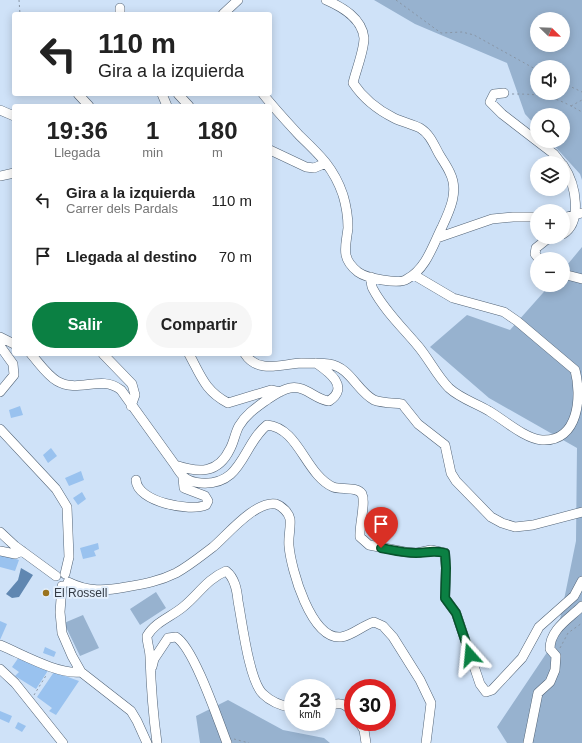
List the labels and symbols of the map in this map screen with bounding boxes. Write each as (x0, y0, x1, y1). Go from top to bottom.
north arrow (530, 12, 570, 52)
pin (364, 507, 398, 548)
place label: El Rossell (54, 586, 107, 600)
marker: El Rossell (41, 588, 51, 598)
position arrow (449, 634, 491, 676)
speed limit sign: 30 (344, 679, 396, 731)

